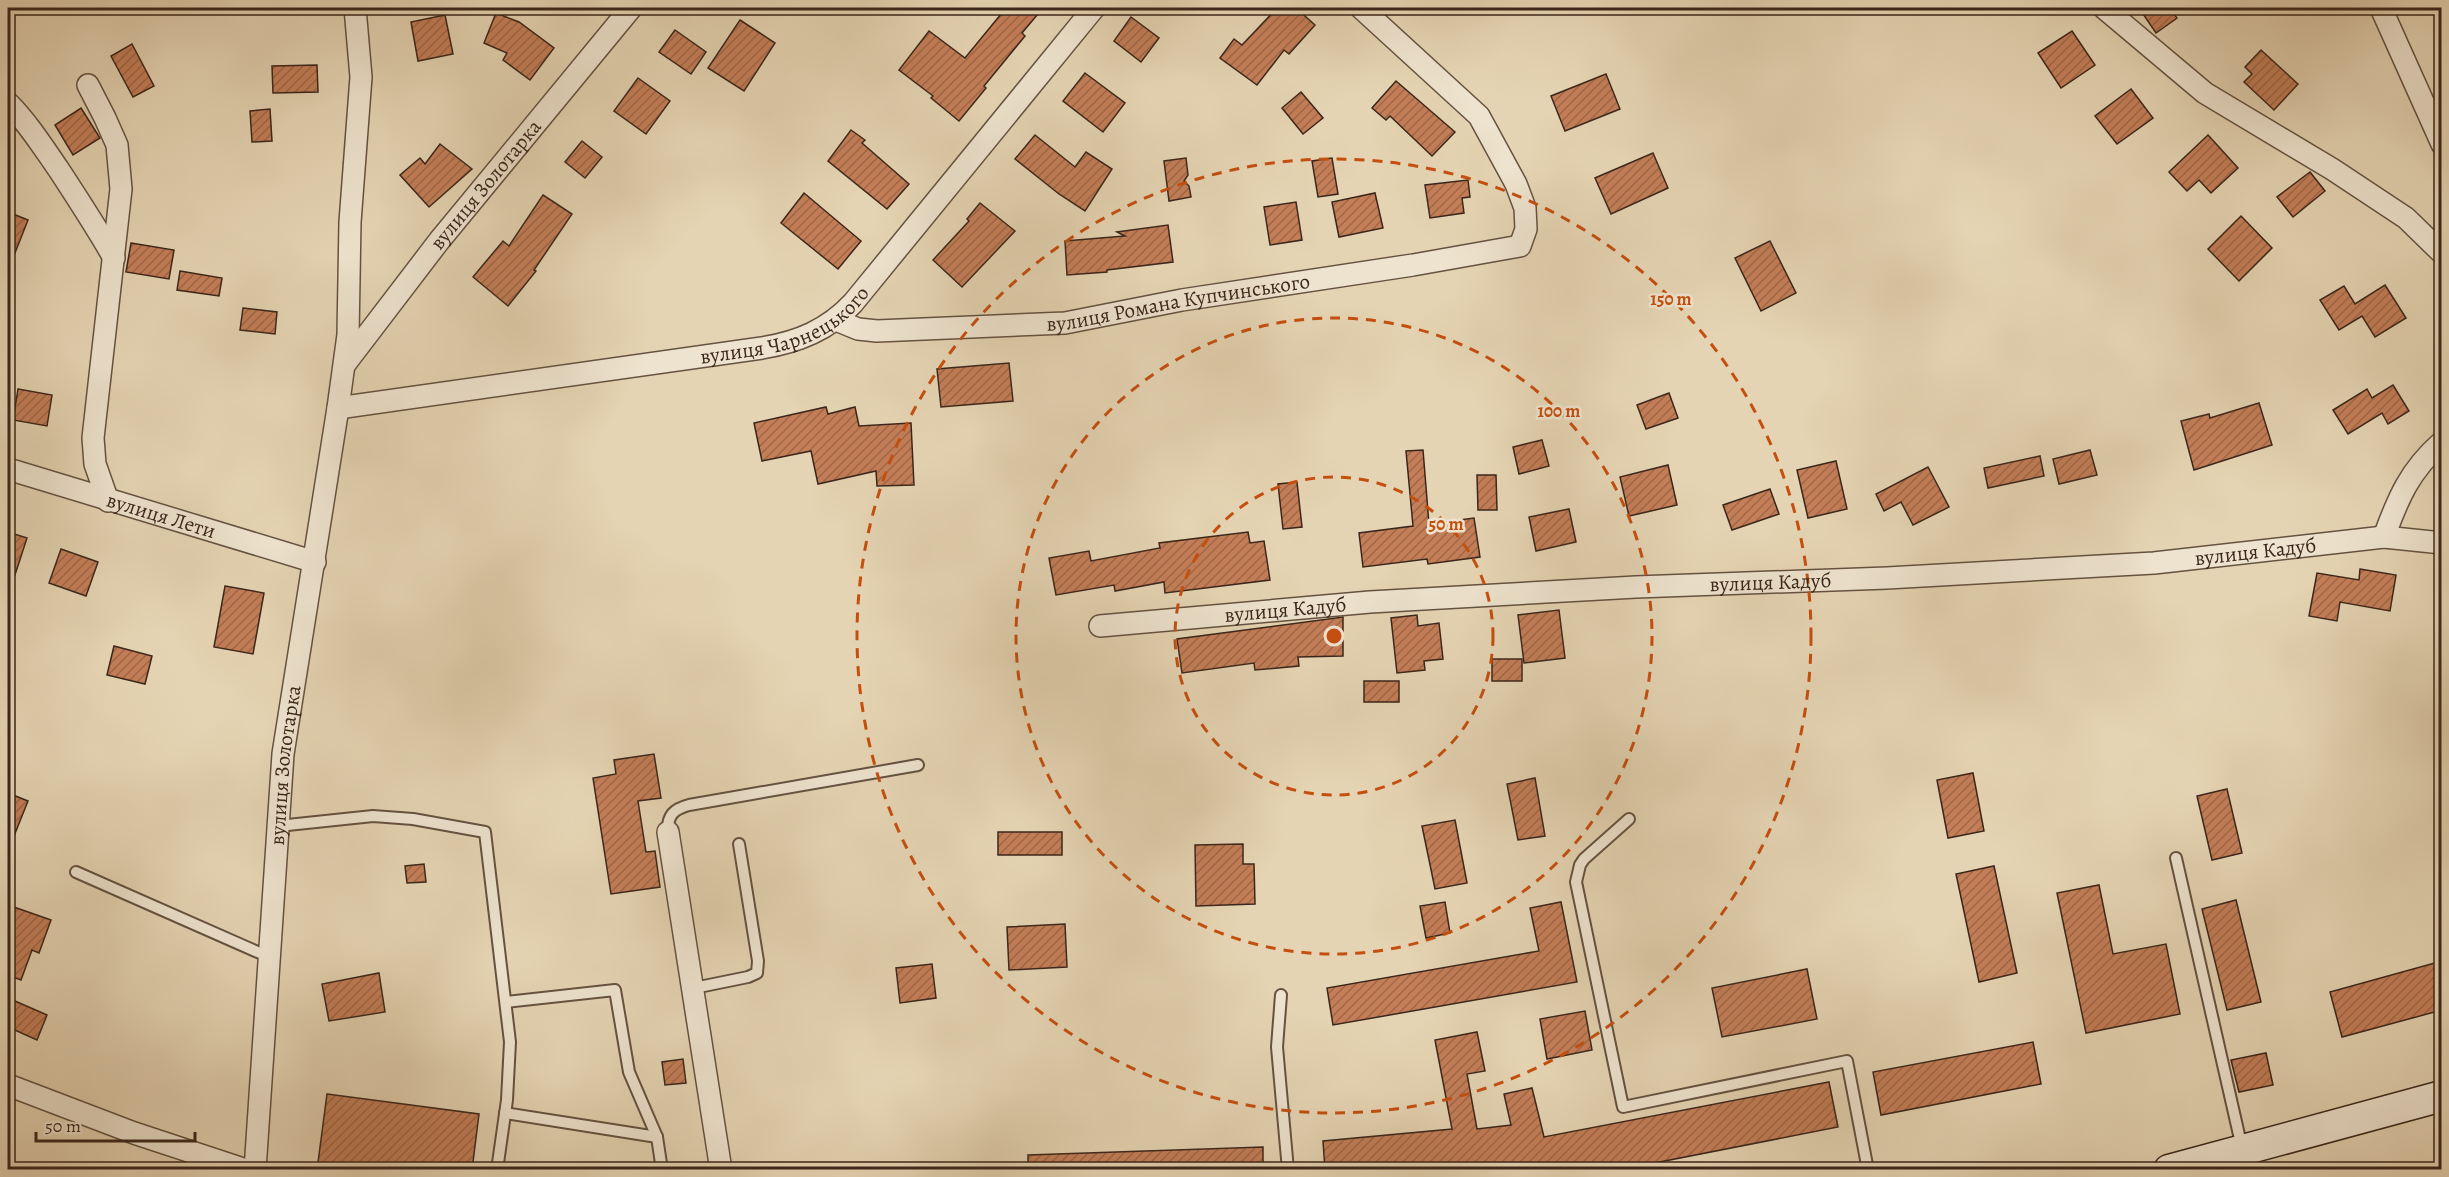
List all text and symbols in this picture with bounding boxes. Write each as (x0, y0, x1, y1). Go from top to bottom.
street label: вулиця Золотарка (423, 113, 548, 255)
street label: вулиця Романа Купчинського (1046, 267, 1312, 338)
street label: вулиця Чарнецького (698, 280, 876, 371)
text: 150 m (1650, 287, 1692, 311)
text: 100 m (1538, 399, 1580, 423)
street label: вулиця Лети (103, 486, 219, 545)
text: 50 m (1429, 512, 1463, 536)
street label: вулиця Кадуб (2193, 531, 2317, 572)
street label: вулиця Кадуб (1709, 566, 1832, 598)
street label: вулиця Кадуб (1223, 590, 1347, 629)
centre of rings (1324, 626, 1344, 646)
street label: вулиця Золотарка (263, 683, 308, 846)
scale bar (36, 1105, 195, 1143)
text: 50 m (45, 1114, 81, 1138)

